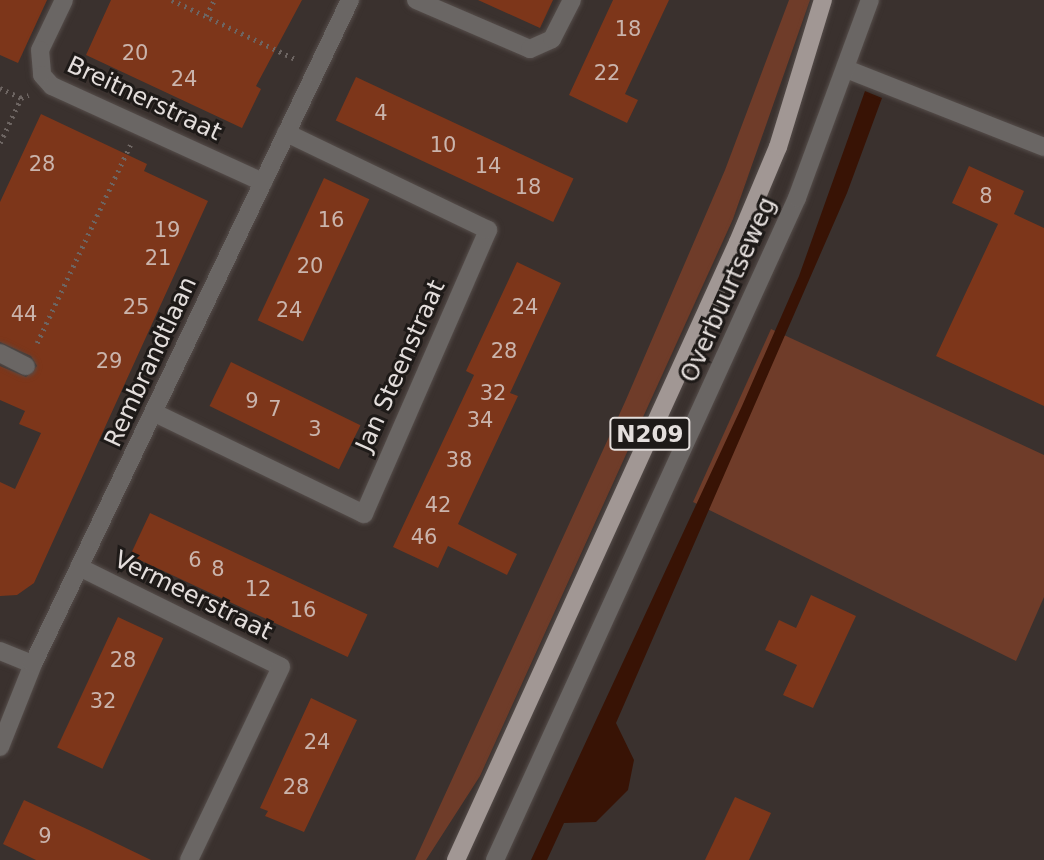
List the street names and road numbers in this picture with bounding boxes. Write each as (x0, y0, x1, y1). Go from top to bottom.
street label: Breitnerstraat (62, 51, 226, 147)
street label: Overbuurtseweg (675, 193, 783, 387)
street label: Rembrandtlaan (99, 272, 203, 452)
street label: Jan Steenstraat (350, 276, 452, 456)
road number: N209 (608, 414, 692, 454)
street label: Vermeerstraat (109, 545, 277, 647)

